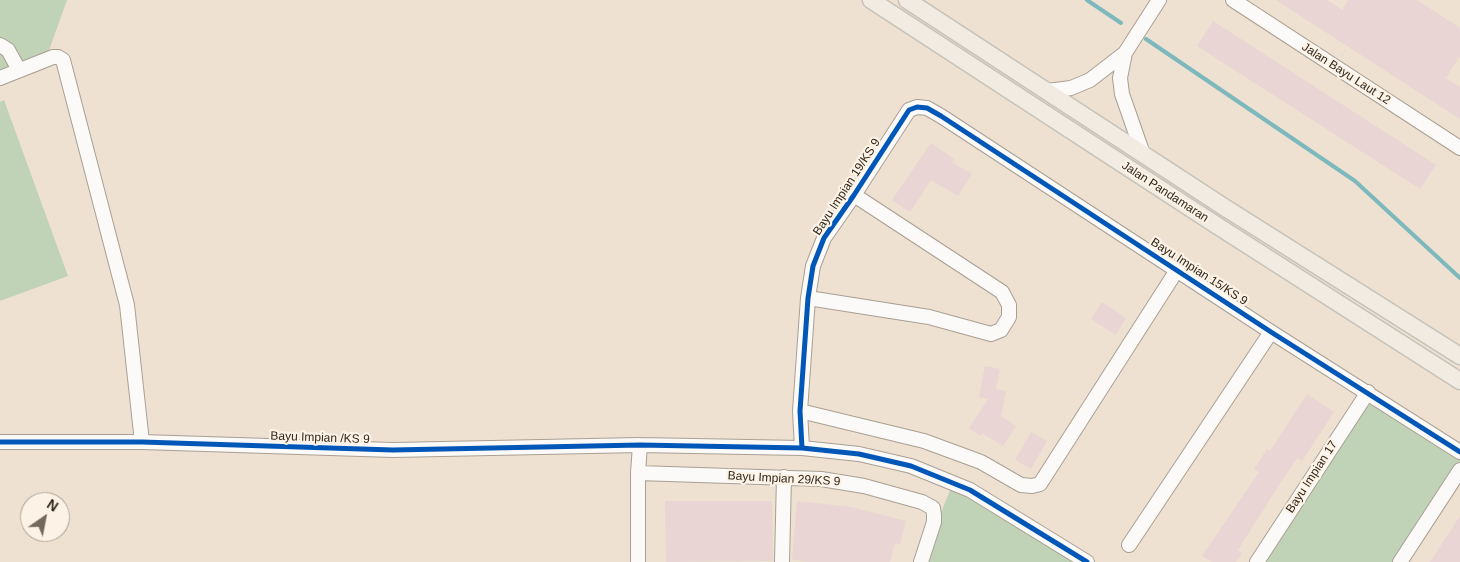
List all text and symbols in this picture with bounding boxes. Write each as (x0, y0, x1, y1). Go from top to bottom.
street label: Jalan Bayu Laut 12 (1299, 40, 1393, 108)
street label: Bayu Impian 19/KS 9 (810, 136, 884, 238)
street label: Jalan Pandamaran (1119, 159, 1211, 225)
street label: Bayu Impian 15/KS 9 (1148, 235, 1250, 309)
street label: Bayu Impian /KS 9 (270, 429, 370, 447)
street label: Bayu Impian 17 (1283, 438, 1341, 516)
street label: Bayu Impian 29/KS 9 (727, 469, 841, 489)
north arrow (20, 492, 70, 542)
text: N (44, 496, 61, 515)

